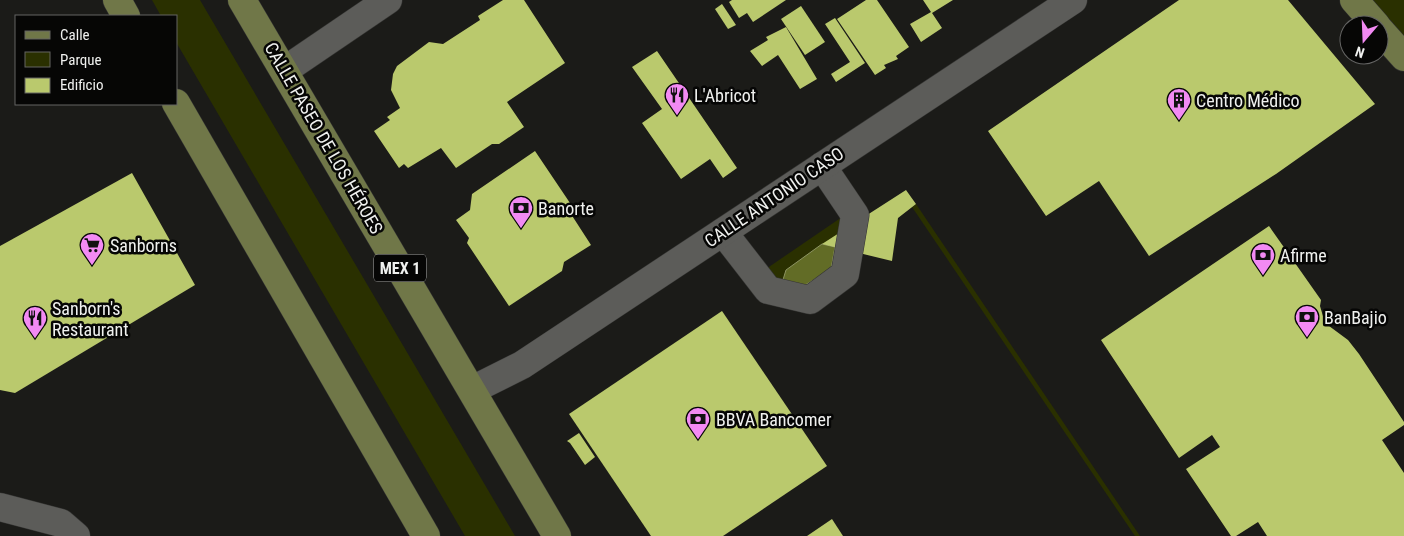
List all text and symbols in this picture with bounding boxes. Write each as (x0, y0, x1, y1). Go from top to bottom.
legend (15, 15, 178, 105)
north arrow (1339, 15, 1389, 65)
text: Calle (60, 26, 90, 44)
street label: CALLE PASEO DE LOS HÉROES (261, 39, 387, 237)
text: N (1353, 43, 1366, 61)
text: Parque (60, 51, 102, 69)
text: Edificio (60, 76, 103, 94)
restaurant icon: L'Abricot (664, 82, 690, 116)
place label: L'Abricot (694, 85, 756, 106)
building icon: Centro Médico (1166, 87, 1192, 121)
place label: Centro Médico (1196, 90, 1300, 111)
street label: CALLE ANTONIO CASO (700, 143, 848, 251)
bank icon: Banorte (508, 195, 534, 229)
place label: Banorte (538, 198, 594, 219)
supermarket icon: Sanborns (79, 232, 105, 266)
place label: Sanborns (110, 235, 177, 256)
bank icon: Afirme (1250, 242, 1276, 276)
place label: Afirme (1280, 245, 1327, 266)
road number: MEX 1 (374, 254, 426, 282)
place label: Sanborn's Restaurant (52, 298, 129, 340)
bank icon: BanBajio (1294, 304, 1320, 338)
restaurant icon: Sanborn's Restaurant (22, 305, 48, 339)
place label: BanBajio (1324, 307, 1387, 328)
bank icon: BBVA Bancomer (685, 406, 711, 440)
place label: BBVA Bancomer (716, 409, 832, 430)

